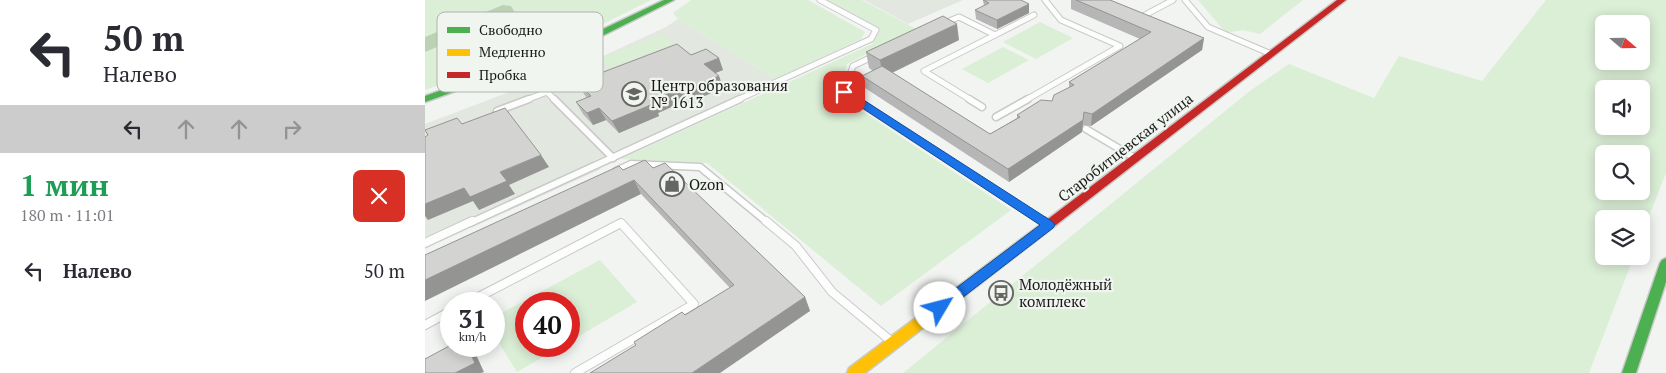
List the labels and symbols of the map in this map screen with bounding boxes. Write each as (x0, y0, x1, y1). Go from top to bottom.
legend (437, 12, 603, 92)
north arrow (1595, 15, 1650, 70)
text: Свободно (479, 20, 543, 39)
text: Медленно (479, 42, 546, 61)
text: Пробка (479, 65, 527, 84)
pin (823, 71, 865, 113)
place label: Центр образования № 1613 (651, 75, 788, 112)
school or university icon: Центр образования № 1613 (621, 81, 647, 107)
street label: Старобитцевская улица (1053, 88, 1197, 206)
shop icon: Ozon (659, 171, 685, 197)
place label: Ozon (689, 174, 724, 194)
place label: Молодёжный комплекс (1019, 274, 1112, 311)
bus stop icon: Молодёжный комплекс (988, 280, 1014, 306)
position arrow (913, 281, 965, 333)
speed limit sign: 40 (515, 292, 580, 357)

